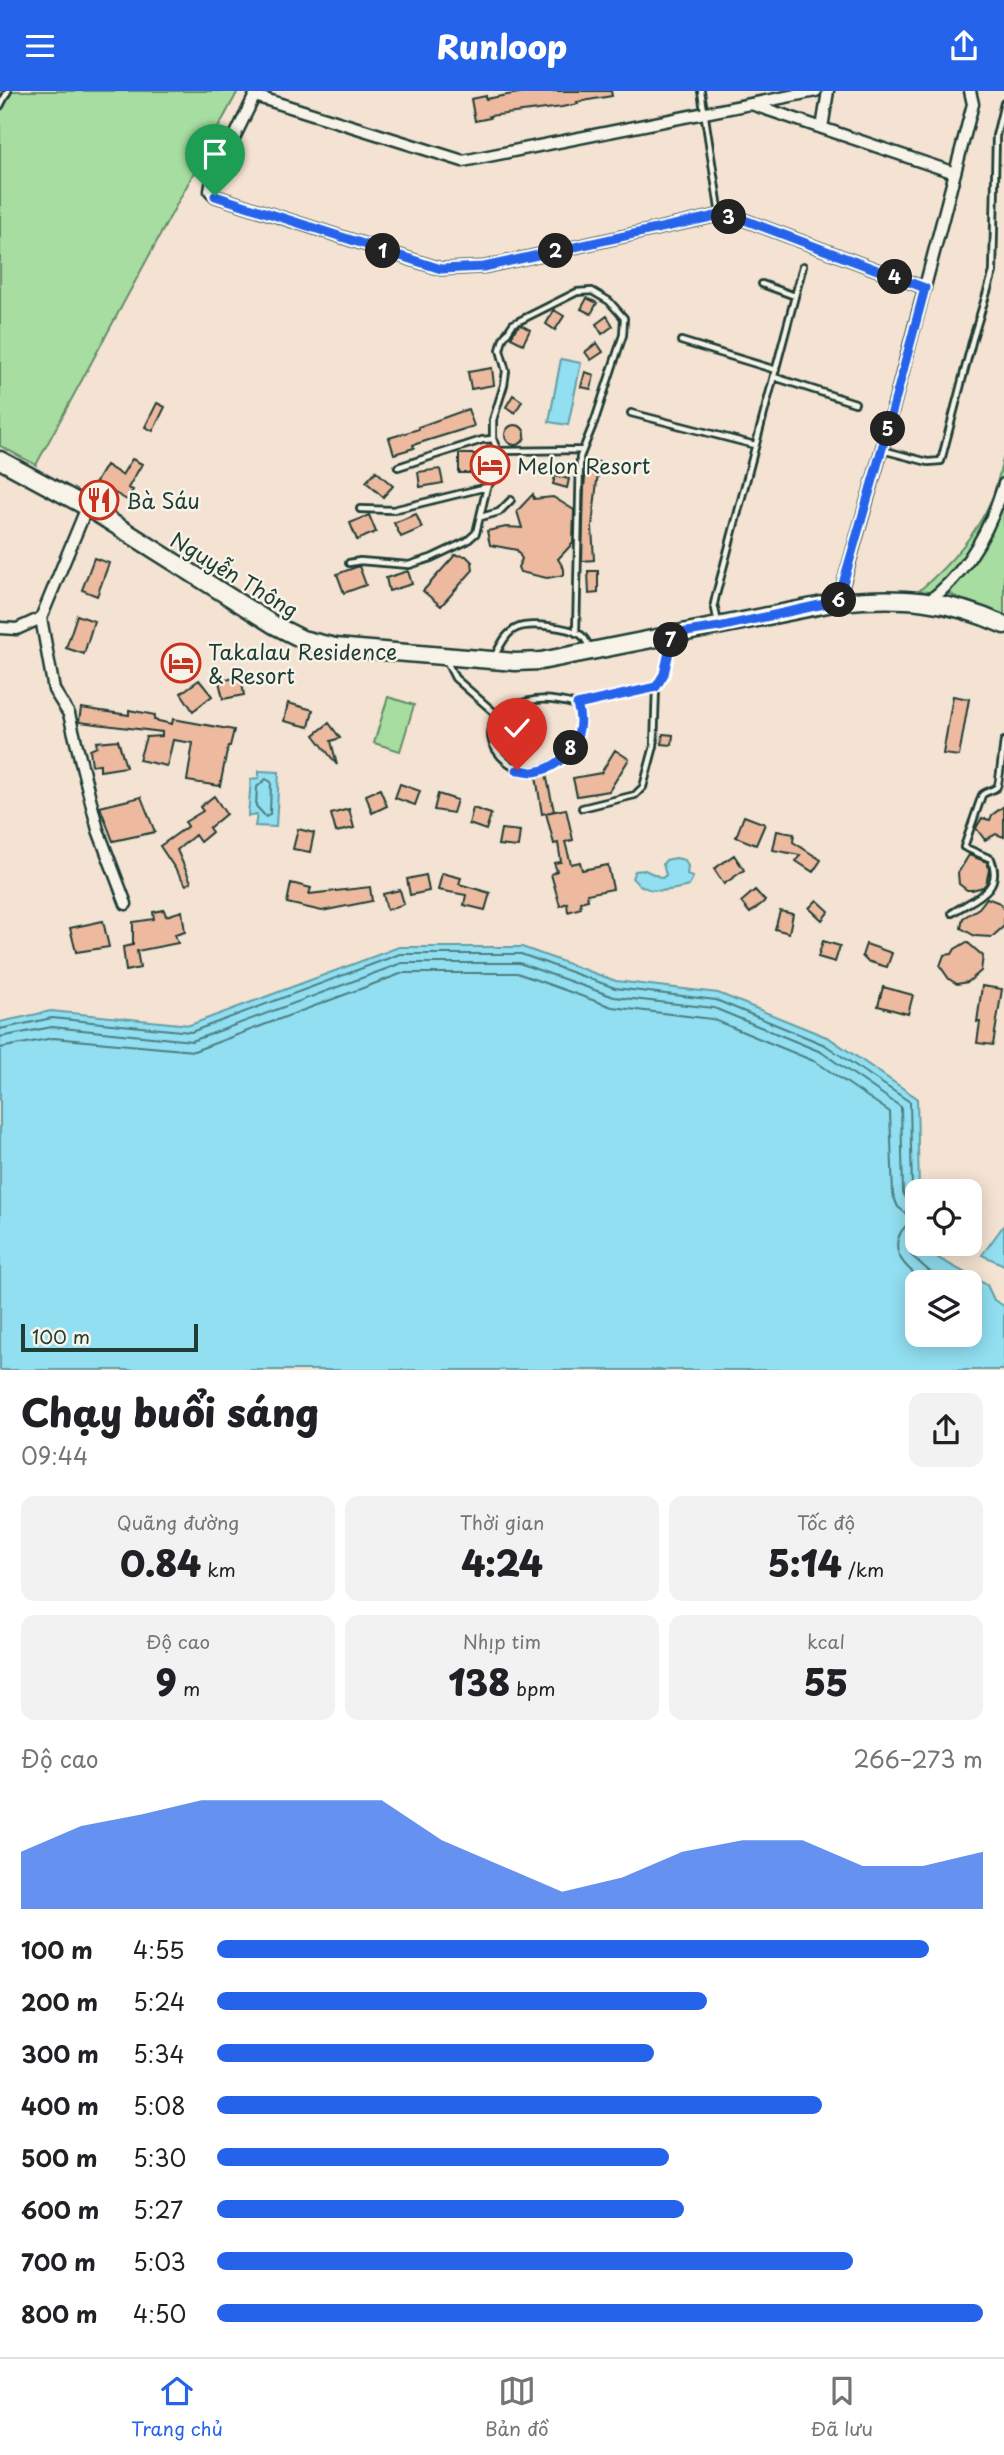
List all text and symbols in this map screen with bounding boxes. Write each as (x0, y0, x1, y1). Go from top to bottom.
text: Runloop (437, 22, 567, 70)
icon: menu (21, 27, 59, 65)
icon: share (945, 27, 983, 65)
pin (185, 124, 245, 196)
icon: arrive (196, 135, 234, 173)
pin: 3 (712, 199, 746, 235)
text: 3 (722, 202, 735, 230)
pin: 1 (366, 233, 400, 269)
pin: 2 (538, 233, 574, 269)
text: 1 (378, 236, 387, 264)
text: 2 (549, 236, 562, 264)
pin: 4 (878, 259, 912, 295)
text: 4 (888, 262, 901, 290)
pin: 5 (870, 411, 906, 447)
text: 5 (881, 414, 894, 442)
hotel icon: Melon Resort (469, 444, 511, 486)
place label: Melon Resort (517, 449, 650, 481)
restaurant icon: Bà Sáu (78, 479, 120, 521)
place label: Bà Sáu (126, 484, 200, 516)
street label: Nguyễn Thông (165, 523, 305, 625)
pin: 6 (822, 582, 856, 617)
text: 6 (832, 585, 845, 613)
pin: 7 (654, 623, 688, 657)
text: 7 (665, 625, 676, 653)
place label: Takalau Residence & Resort (208, 635, 397, 691)
hotel icon: Takalau Residence & Resort (160, 642, 202, 684)
pin (487, 698, 547, 770)
icon: check (498, 709, 536, 747)
pin: 8 (554, 731, 588, 765)
text: 8 (565, 733, 576, 761)
map controls (905, 1179, 982, 1347)
button: locate (905, 1179, 982, 1256)
button: layers (905, 1270, 982, 1347)
scale bar (21, 1321, 198, 1353)
text: 100 m (32, 1322, 90, 1350)
text: Chạy buổi sáng (21, 1383, 319, 1440)
button: share (909, 1393, 983, 1467)
text: 09:44 (21, 1438, 88, 1473)
text: Quãng đường (117, 1508, 239, 1536)
text: Thời gian (460, 1508, 544, 1536)
text: Tốc độ (797, 1508, 855, 1536)
text: 0.84 (120, 1536, 201, 1589)
text: 4:24 (461, 1536, 543, 1589)
text: 5:14 (768, 1536, 842, 1589)
text: km (201, 1555, 236, 1583)
text: /km (842, 1555, 884, 1583)
text: Độ cao (146, 1627, 210, 1655)
text: Nhịp tim (463, 1627, 541, 1655)
text: kcal (807, 1627, 845, 1655)
text: 9 (156, 1655, 177, 1708)
text: 138 (448, 1655, 510, 1708)
text: 55 (804, 1655, 848, 1708)
text: m (177, 1674, 200, 1702)
text: bpm (510, 1674, 556, 1702)
text: Độ cao (21, 1741, 99, 1776)
text: 266–273 m (853, 1741, 983, 1776)
text: 100 m (21, 1932, 93, 1967)
text: 4:55 (133, 1932, 184, 1967)
text: 200 m (21, 1984, 98, 2019)
text: 5:24 (133, 1984, 185, 2019)
text: 300 m (21, 2036, 99, 2071)
text: 5:34 (133, 2036, 185, 2071)
text: 400 m (21, 2088, 99, 2123)
text: 5:08 (133, 2088, 186, 2123)
text: 500 m (21, 2140, 98, 2175)
text: 5:30 (133, 2140, 186, 2175)
text: 600 m (21, 2192, 99, 2227)
text: 5:27 (133, 2192, 183, 2227)
text: 700 m (21, 2244, 96, 2279)
text: 5:03 (133, 2244, 186, 2279)
text: 800 m (21, 2296, 98, 2331)
text: 4:50 (133, 2296, 186, 2331)
tab: Trang chủ (131, 2372, 223, 2442)
tab: Bản đồ (485, 2372, 549, 2442)
tab: Đã lưu (811, 2372, 873, 2442)

